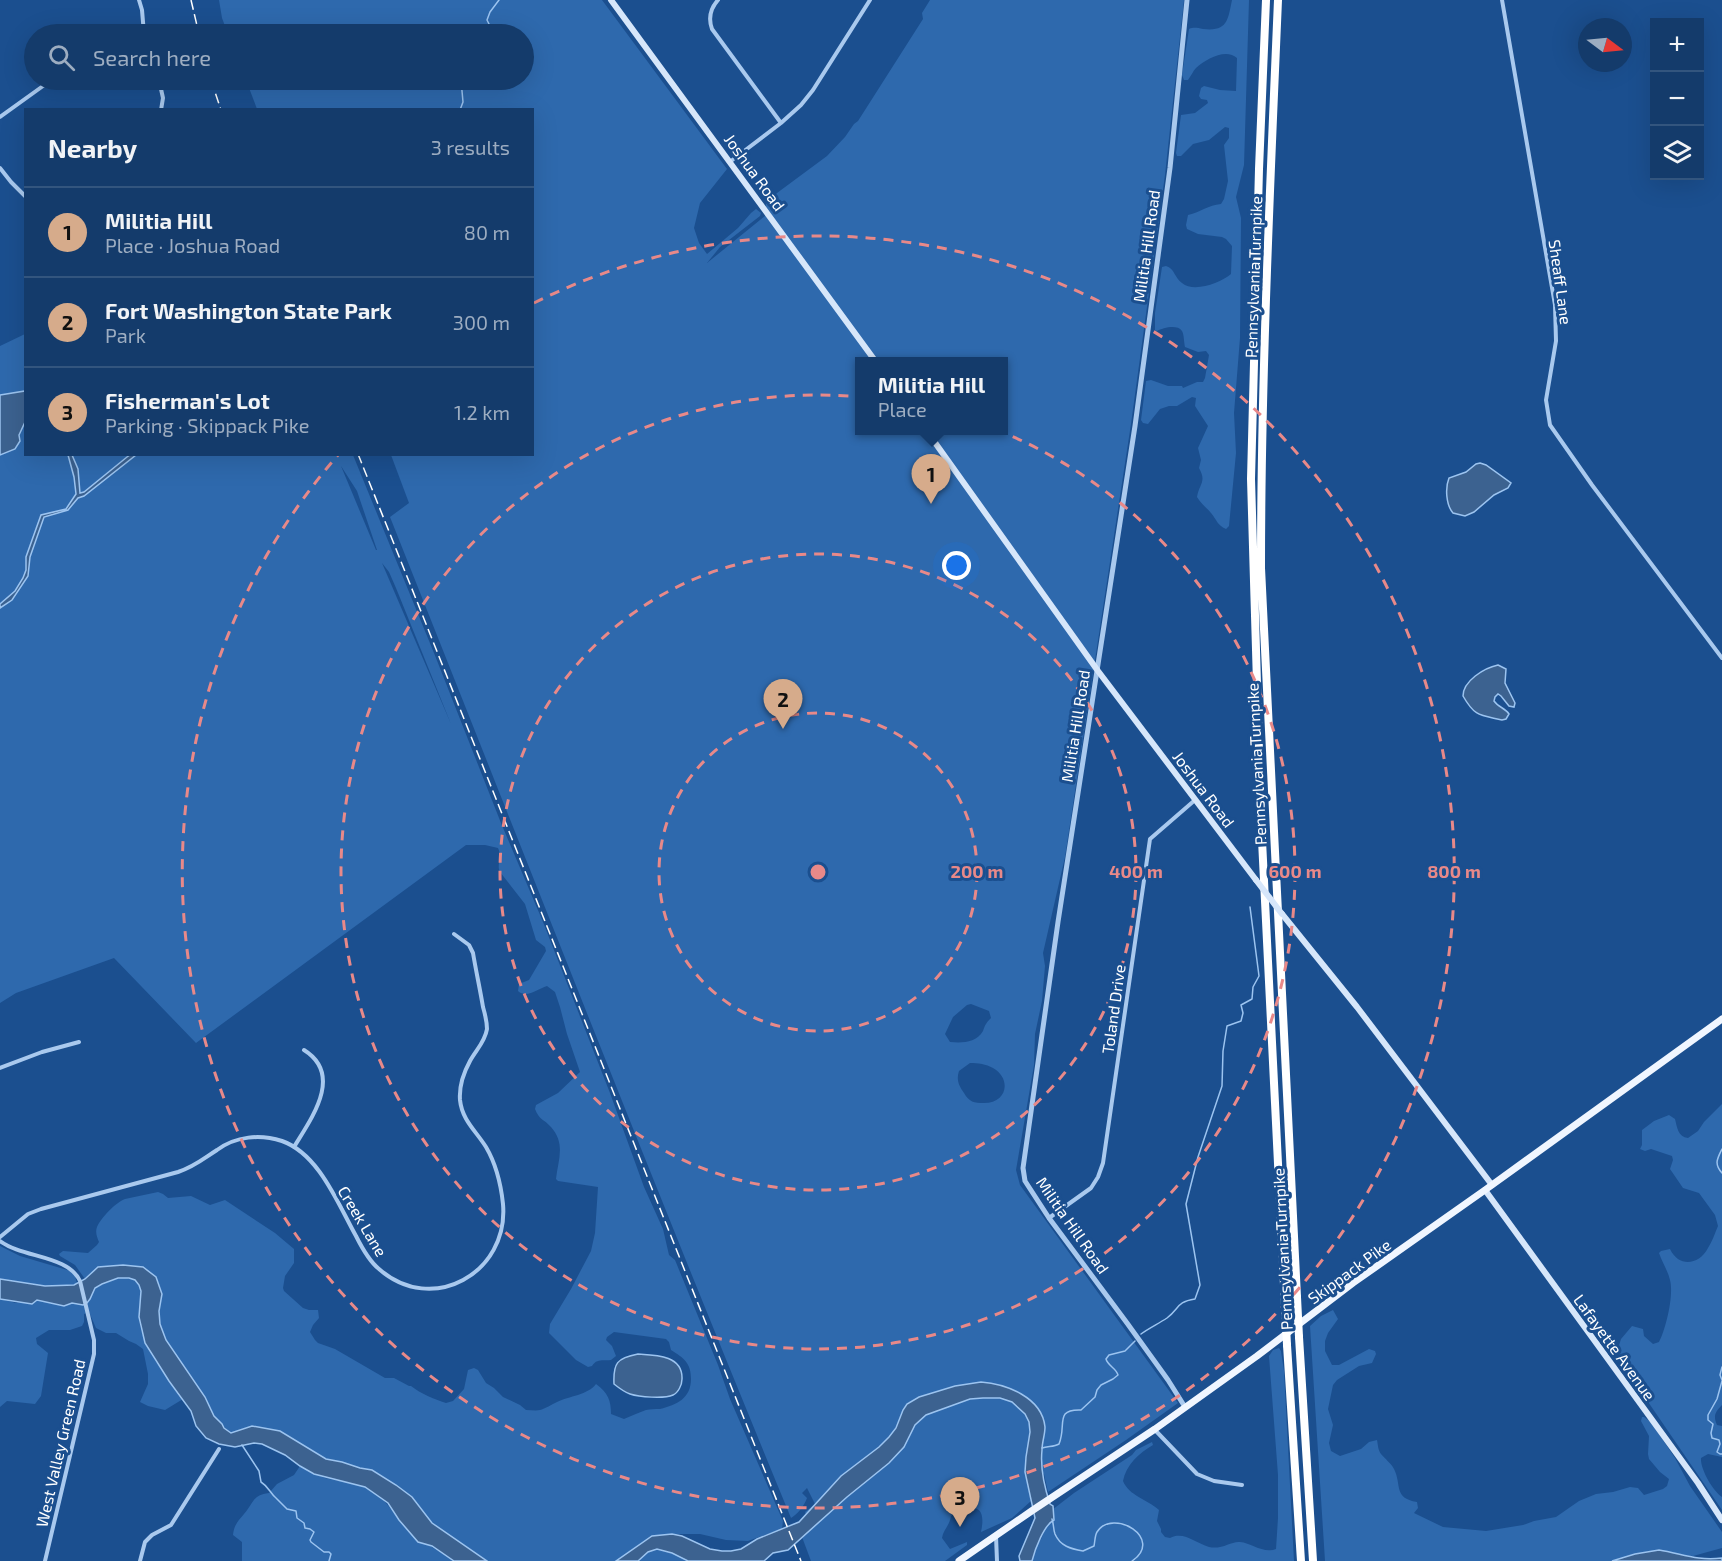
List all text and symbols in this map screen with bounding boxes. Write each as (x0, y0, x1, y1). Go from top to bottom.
north arrow (1578, 18, 1632, 72)
map controls (1650, 18, 1704, 180)
button: + (1650, 18, 1704, 72)
search box (24, 24, 534, 90)
icon: search (45, 41, 78, 74)
text: Search here (93, 44, 211, 70)
button: − (1650, 72, 1704, 126)
button: layers (1650, 126, 1704, 180)
street label: Joshua Road (721, 130, 789, 214)
text: Nearby (48, 132, 137, 163)
text: 3 results (431, 135, 510, 159)
street label: Militia Hill Road (1129, 189, 1163, 303)
street label: Pennsylvania Turnpike (1241, 196, 1265, 358)
text: Militia Hill (105, 207, 213, 233)
text: 1 (63, 220, 72, 244)
text: 80 m (464, 220, 510, 244)
text: Place · Joshua Road (105, 233, 280, 257)
street label: Sheaff Lane (1546, 238, 1576, 326)
text: Fort Washington State Park (105, 297, 392, 323)
text: 2 (62, 310, 73, 334)
text: 300 m (453, 310, 510, 334)
text: Park (105, 323, 146, 347)
popup (855, 357, 1008, 435)
text: Militia Hill (878, 371, 985, 397)
text: Fisherman's Lot (105, 387, 270, 413)
text: Place (878, 397, 927, 421)
text: 3 (62, 400, 73, 424)
text: 1.2 km (454, 400, 510, 424)
text: Parking · Skippack Pike (105, 413, 309, 437)
pin: 1 (912, 454, 950, 504)
your location (942, 551, 971, 580)
street label: Militia Hill Road (1057, 669, 1093, 783)
pin: 2 (764, 680, 802, 729)
street label: Pennsylvania Turnpike (1242, 682, 1270, 846)
street label: Joshua Road (1169, 747, 1239, 831)
text: 200 m (951, 860, 1003, 882)
text: 400 m (1109, 860, 1163, 882)
text: 600 m (1268, 860, 1322, 882)
text: 800 m (1427, 860, 1481, 882)
centre of rings (808, 862, 828, 882)
street label: Toland Drive (1097, 963, 1129, 1055)
street label: Pennsylvania Turnpike (1268, 1167, 1296, 1331)
street label: Militia Hill Road (1033, 1173, 1113, 1277)
street label: Creek Lane (335, 1182, 391, 1260)
street label: Skippack Pike (1304, 1235, 1394, 1307)
street label: Lafayette Avenue (1570, 1290, 1660, 1404)
street label: West Valley Green Road (31, 1357, 89, 1529)
pin: 3 (940, 1478, 980, 1527)

